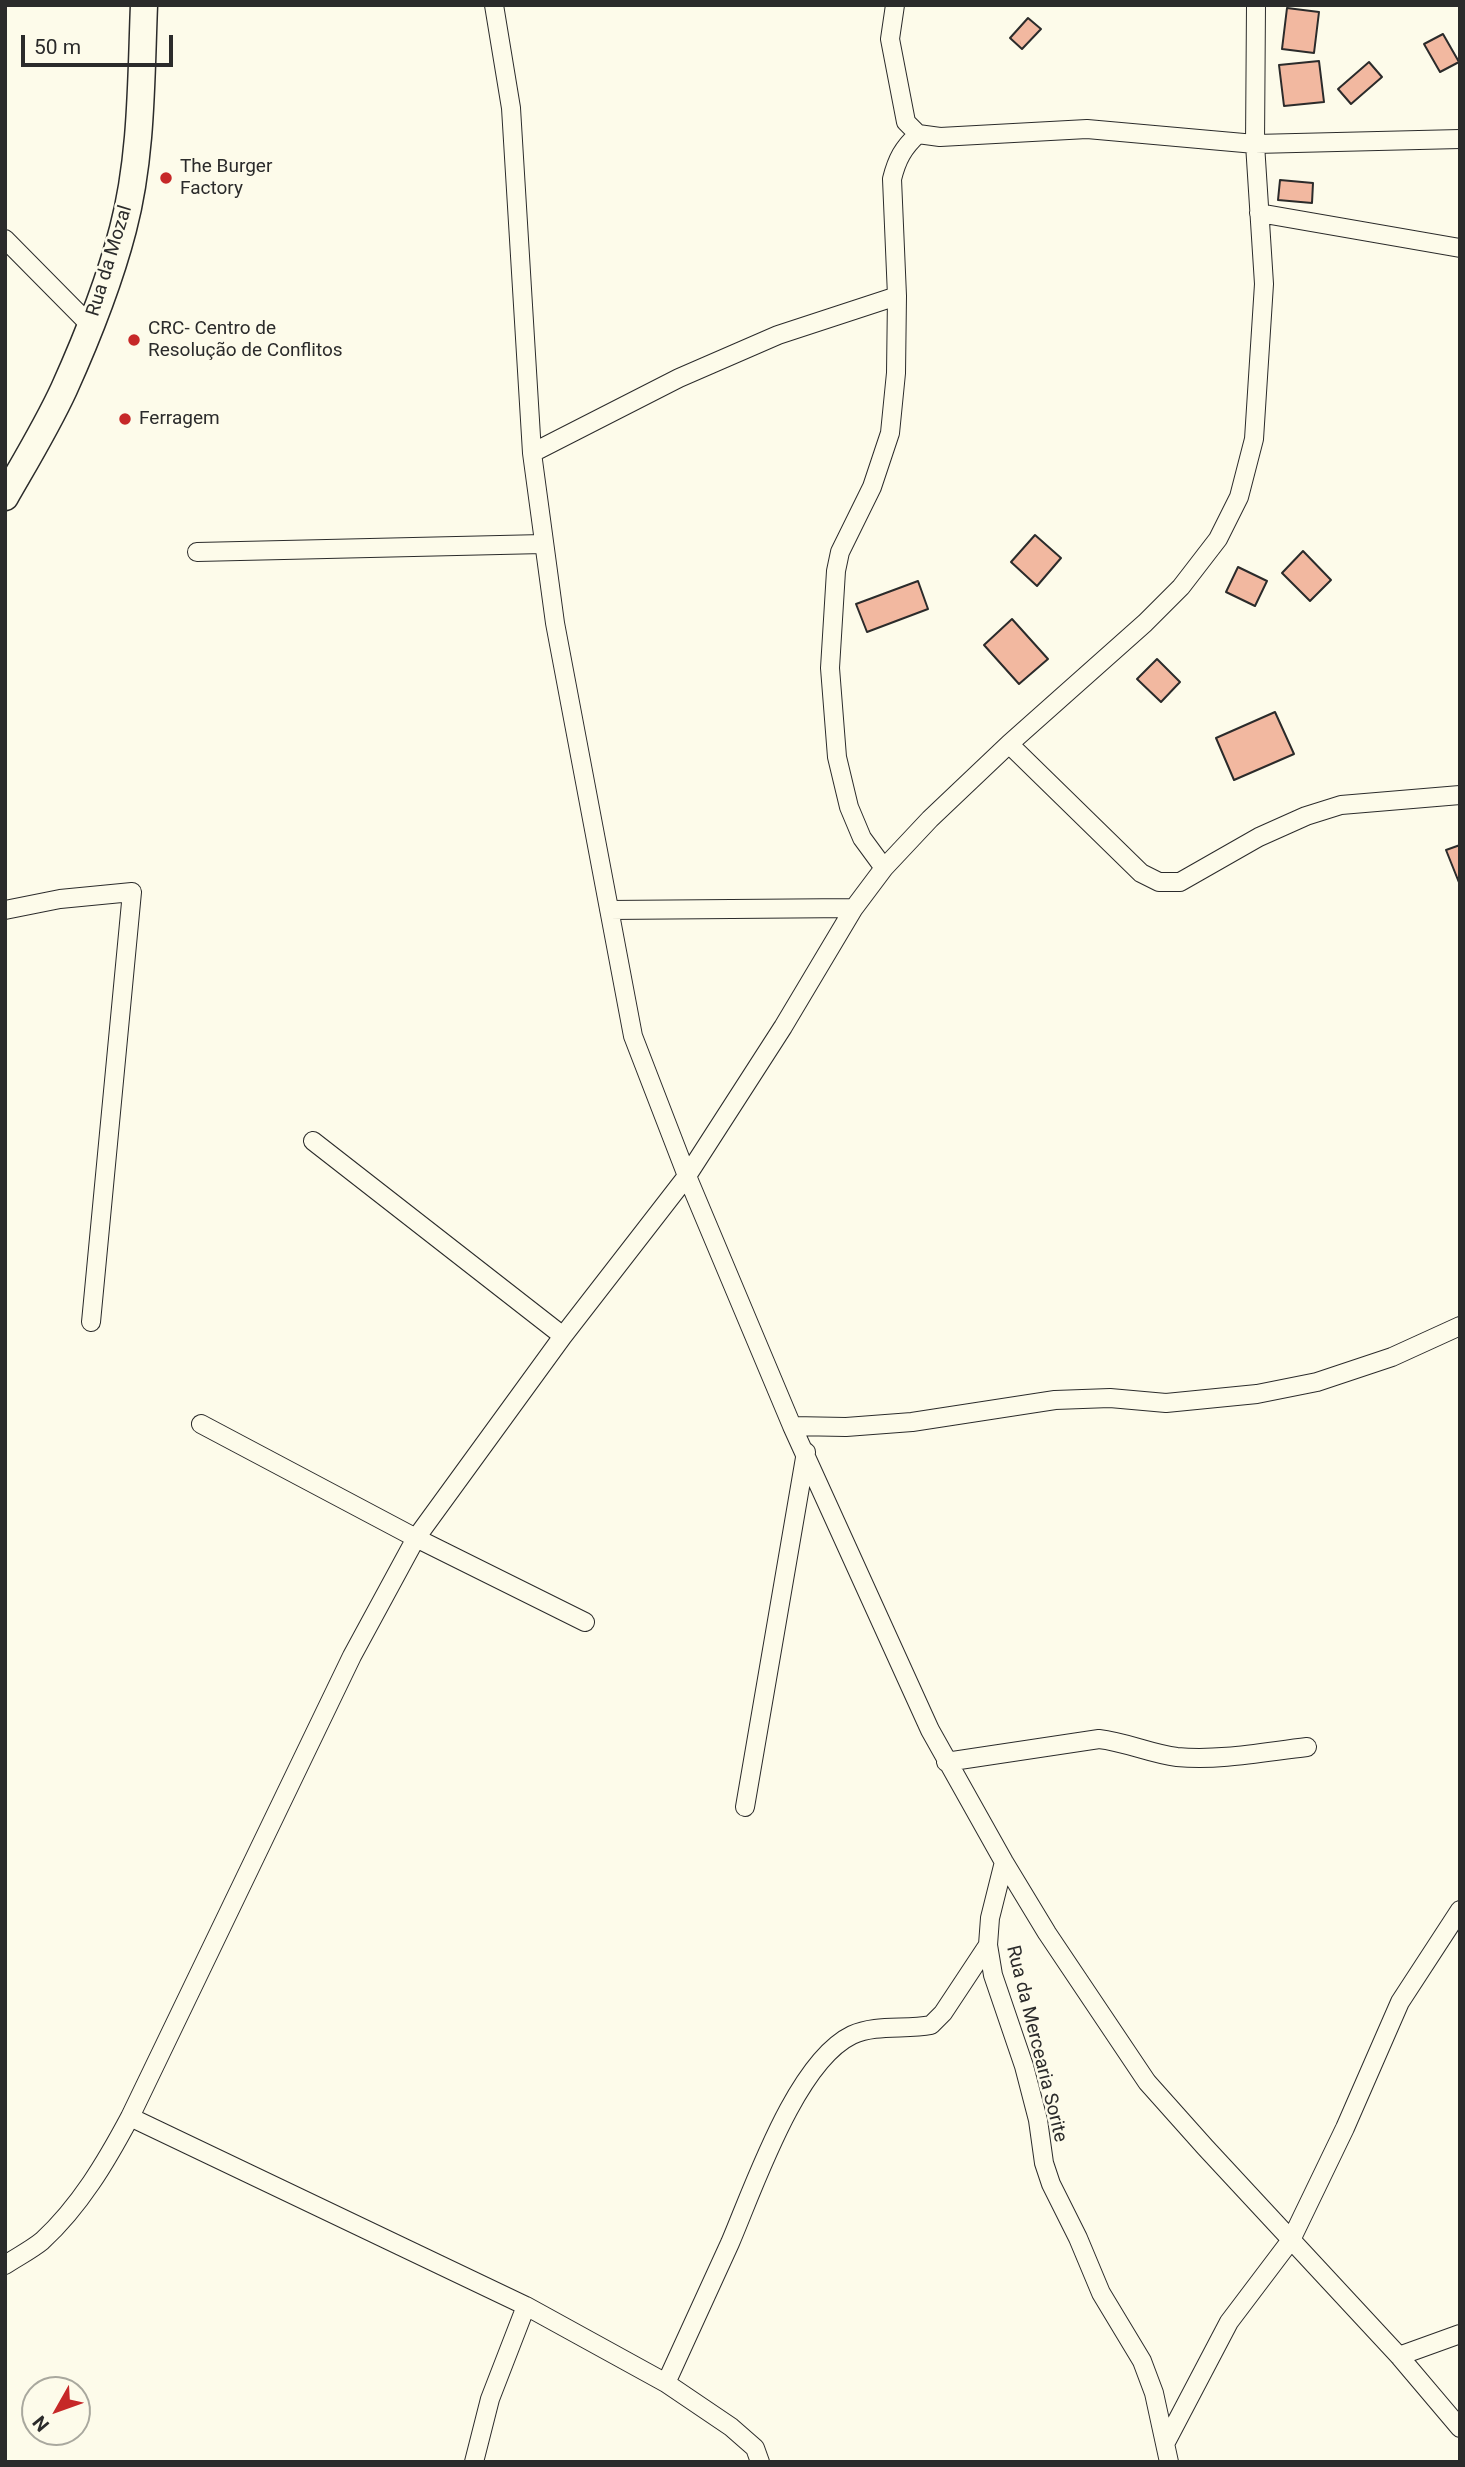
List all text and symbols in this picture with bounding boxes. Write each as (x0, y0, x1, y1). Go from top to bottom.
scale bar (24, 21, 177, 65)
text: 50 m (34, 35, 81, 59)
place label: The Burger Factory (180, 156, 272, 200)
marker: The Burger Factory (158, 170, 174, 186)
street label: Rua da Mozal (82, 203, 138, 319)
place label: CRC- Centro de Resolução de Conflitos (148, 318, 343, 362)
marker: CRC- Centro de Resolução de Conflitos (126, 332, 142, 348)
place label: Ferragem (139, 408, 220, 430)
marker: Ferragem (117, 411, 133, 427)
street label: Rua da Mercearia Sorite (1001, 1943, 1071, 2145)
north arrow (21, 2376, 91, 2446)
text: N (28, 2411, 54, 2436)

